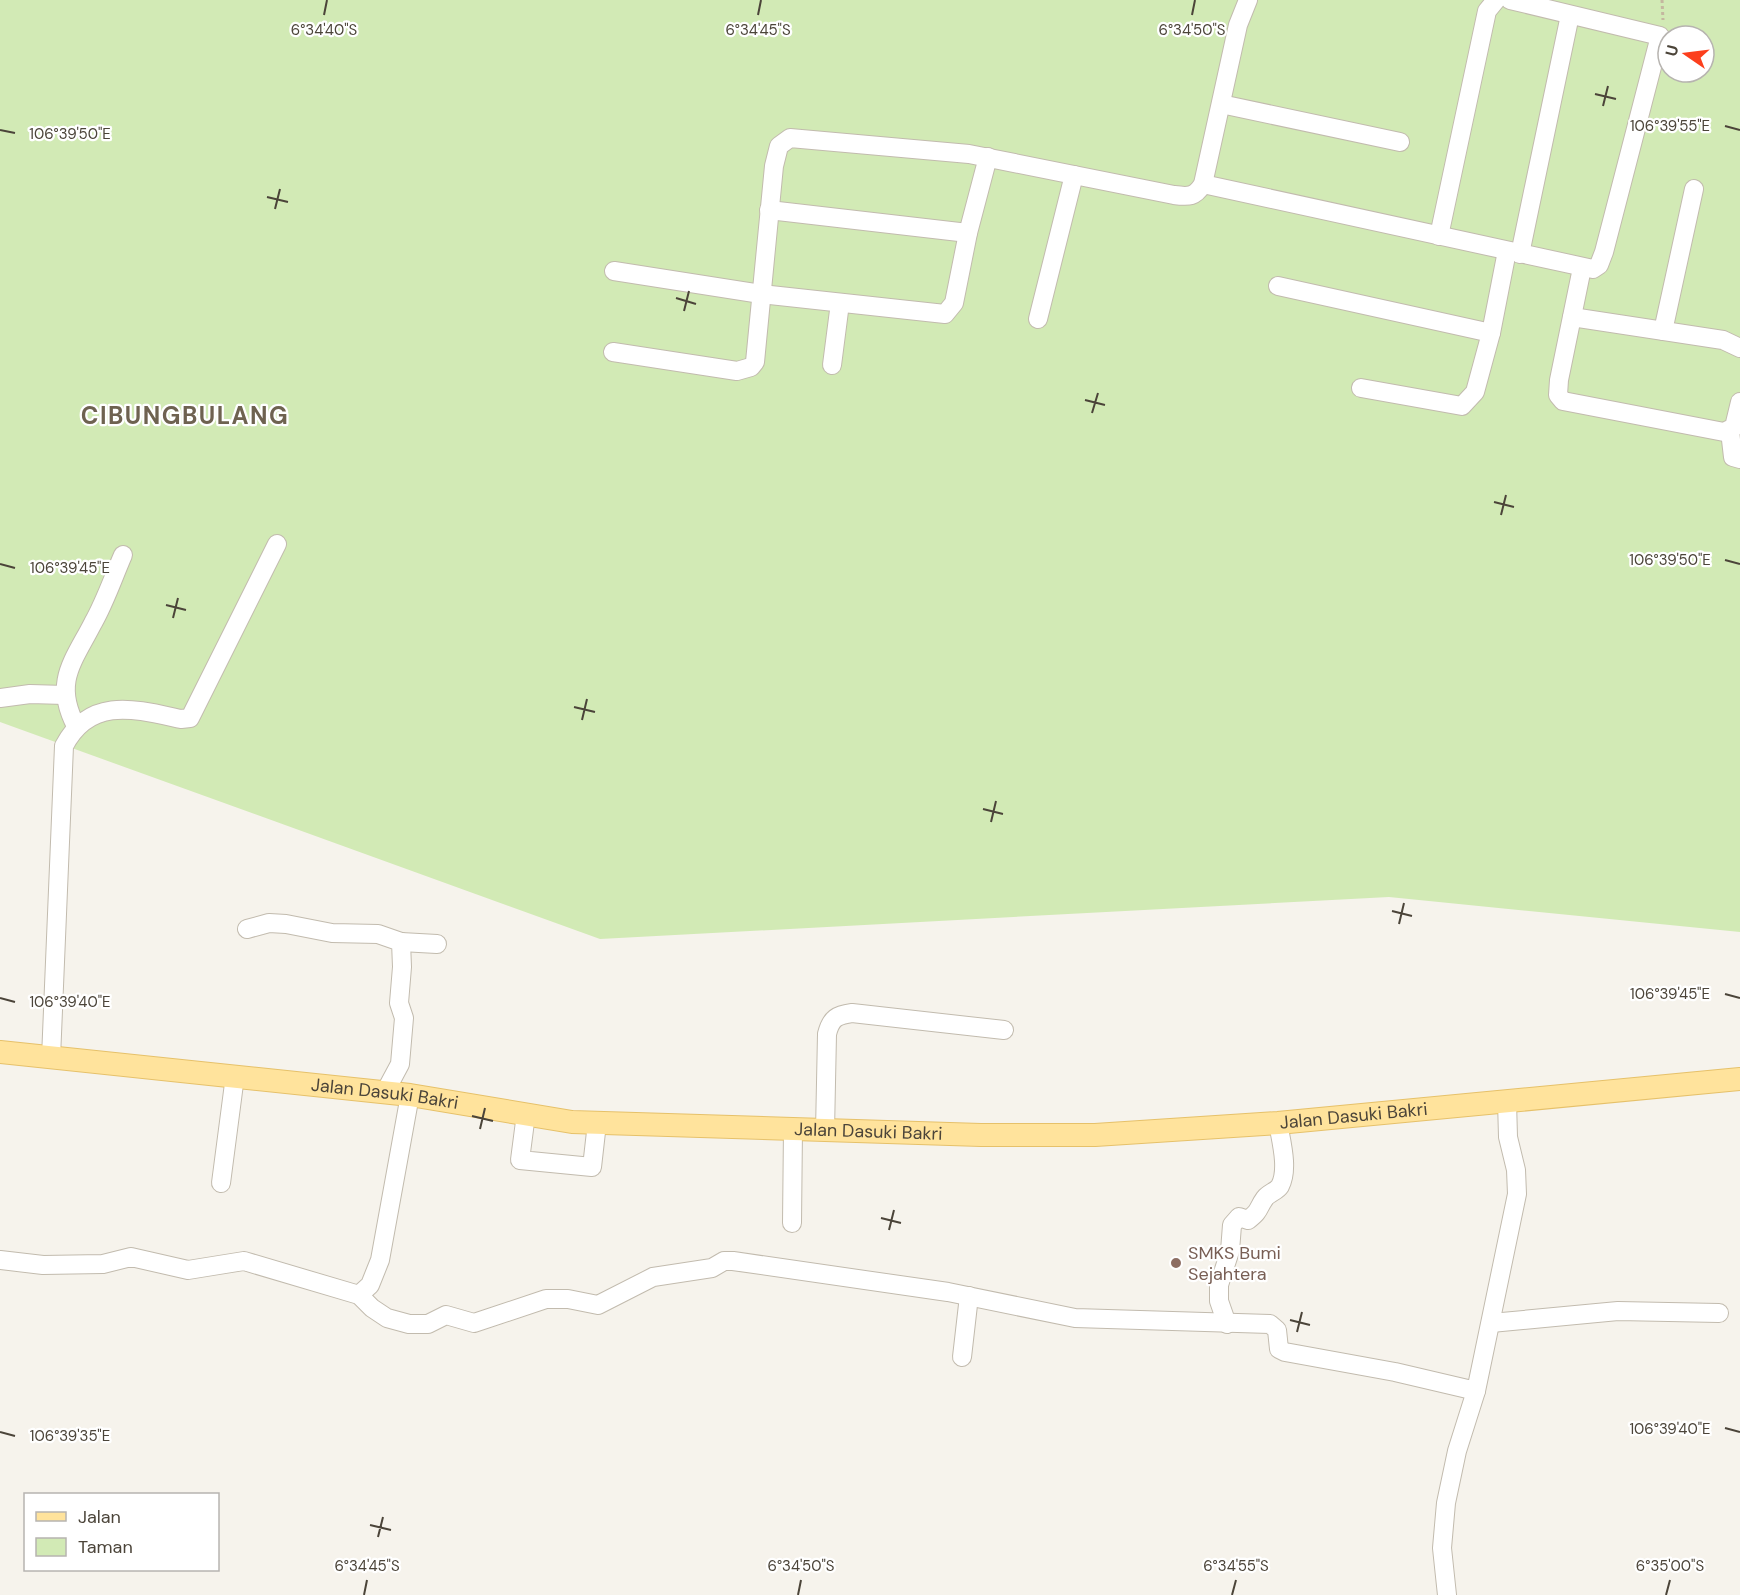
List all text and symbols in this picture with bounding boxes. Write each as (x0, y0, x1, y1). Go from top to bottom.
text: 6°34'40"S (291, 20, 358, 40)
text: 6°34'45"S (725, 20, 791, 40)
text: 6°34'50"S (1159, 20, 1226, 40)
north arrow (1656, 24, 1716, 84)
text: U (1660, 43, 1683, 58)
text: 106°39'55"E (1630, 116, 1710, 136)
text: 106°39'50"E (29, 124, 111, 144)
district label: CIBUNGBULANG (81, 400, 289, 431)
text: 106°39'50"E (1629, 550, 1711, 570)
text: 106°39'45"E (30, 558, 110, 578)
text: 106°39'45"E (1630, 984, 1710, 1004)
text: 106°39'40"E (29, 992, 111, 1012)
street label: Jalan Dasuki Bakri (310, 1073, 460, 1115)
street label: Jalan Dasuki Bakri (1279, 1097, 1429, 1135)
street label: Jalan Dasuki Bakri (794, 1117, 943, 1146)
place label: SMKS Bumi Sejahtera (1188, 1241, 1281, 1286)
marker: SMKS Bumi Sejahtera (1169, 1256, 1183, 1270)
text: 106°39'40"E (1629, 1419, 1711, 1439)
text: 106°39'35"E (30, 1426, 110, 1446)
legend (24, 1493, 219, 1571)
text: Jalan (78, 1505, 121, 1529)
text: Taman (78, 1535, 133, 1559)
text: 6°34'45"S (334, 1556, 400, 1576)
text: 6°34'50"S (768, 1556, 835, 1576)
text: 6°34'55"S (1203, 1556, 1269, 1576)
text: 6°35'00"S (1636, 1556, 1704, 1576)

